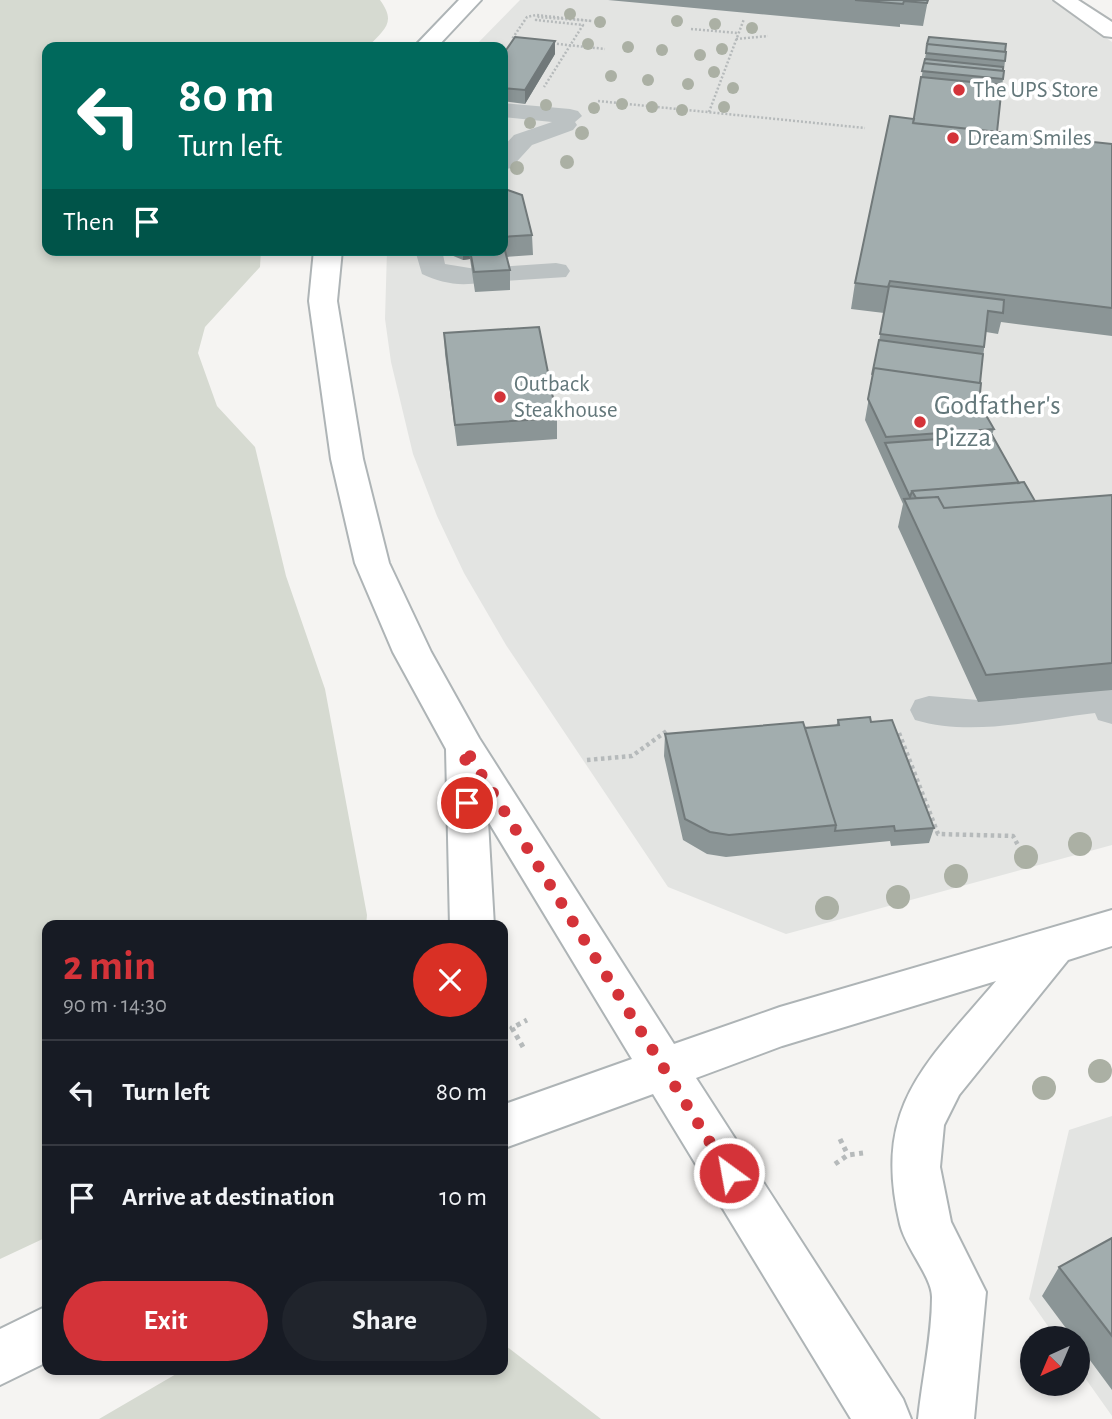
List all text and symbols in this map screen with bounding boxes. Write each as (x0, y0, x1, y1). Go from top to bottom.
icon: left (63, 70, 154, 161)
text: 80 m (178, 72, 275, 121)
place label: The UPS Store (973, 79, 1098, 102)
marker: The UPS Store (951, 82, 967, 98)
place label: Dream Smiles (967, 127, 1092, 150)
text: Turn left (178, 130, 282, 162)
marker: Dream Smiles (945, 130, 961, 146)
icon: arrive (128, 203, 166, 241)
text: Then (63, 209, 114, 235)
place label: Outback Steakhouse (514, 373, 618, 422)
marker: Outback Steakhouse (492, 389, 508, 405)
place label: Godfather's Pizza (934, 392, 1061, 452)
marker: Godfather's Pizza (912, 414, 928, 430)
pin (437, 773, 497, 833)
icon: arrive (448, 784, 486, 822)
button: close (413, 943, 487, 1017)
text: 2 min (63, 945, 156, 987)
text: 90 m · 14:30 (63, 994, 167, 1017)
icon: left (63, 1074, 101, 1112)
text: Turn left (122, 1079, 210, 1105)
text: 80 m (436, 1079, 487, 1105)
position arrow (692, 1136, 766, 1210)
icon: arrive (63, 1179, 101, 1217)
text: Arrive at destination (122, 1184, 335, 1210)
text: 10 m (439, 1184, 487, 1210)
button: Exit (63, 1281, 268, 1361)
button: Share (282, 1281, 487, 1361)
north arrow (1020, 1326, 1090, 1396)
map controls (1020, 1326, 1090, 1396)

